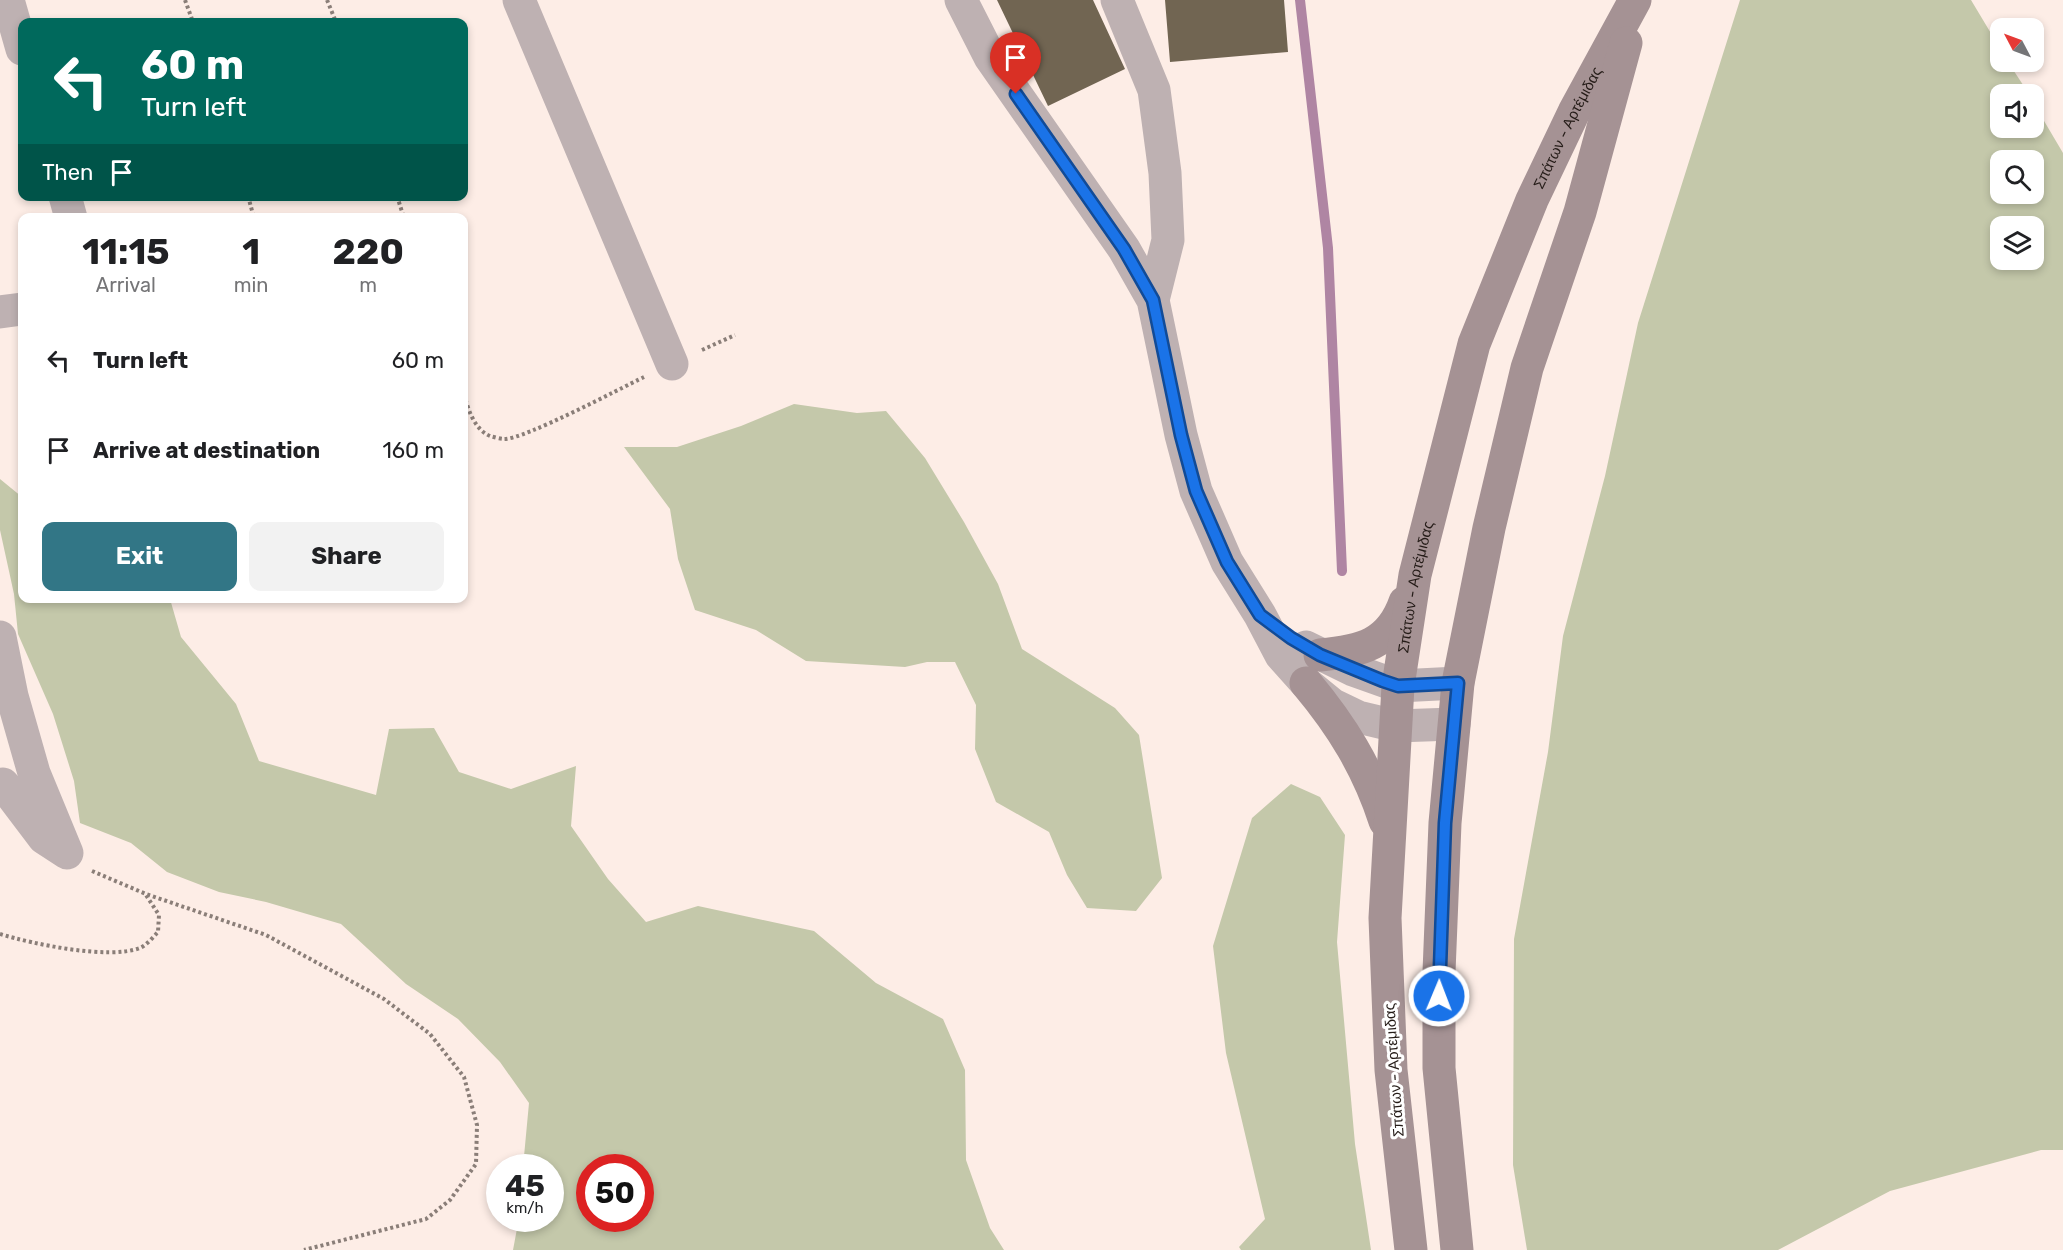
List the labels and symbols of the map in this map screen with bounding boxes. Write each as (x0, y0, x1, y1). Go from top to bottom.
north arrow (1990, 18, 2044, 72)
pin (990, 32, 1041, 94)
street label: Σπάτων - Αρτέμιδας (1530, 64, 1606, 192)
street label: Σπάτων - Αρτέμιδας (1394, 519, 1437, 654)
position arrow (1407, 964, 1471, 1028)
street label: Σπάτων - Αρτέμιδας (1380, 1003, 1408, 1137)
speed limit sign: 50 (576, 1154, 654, 1232)

